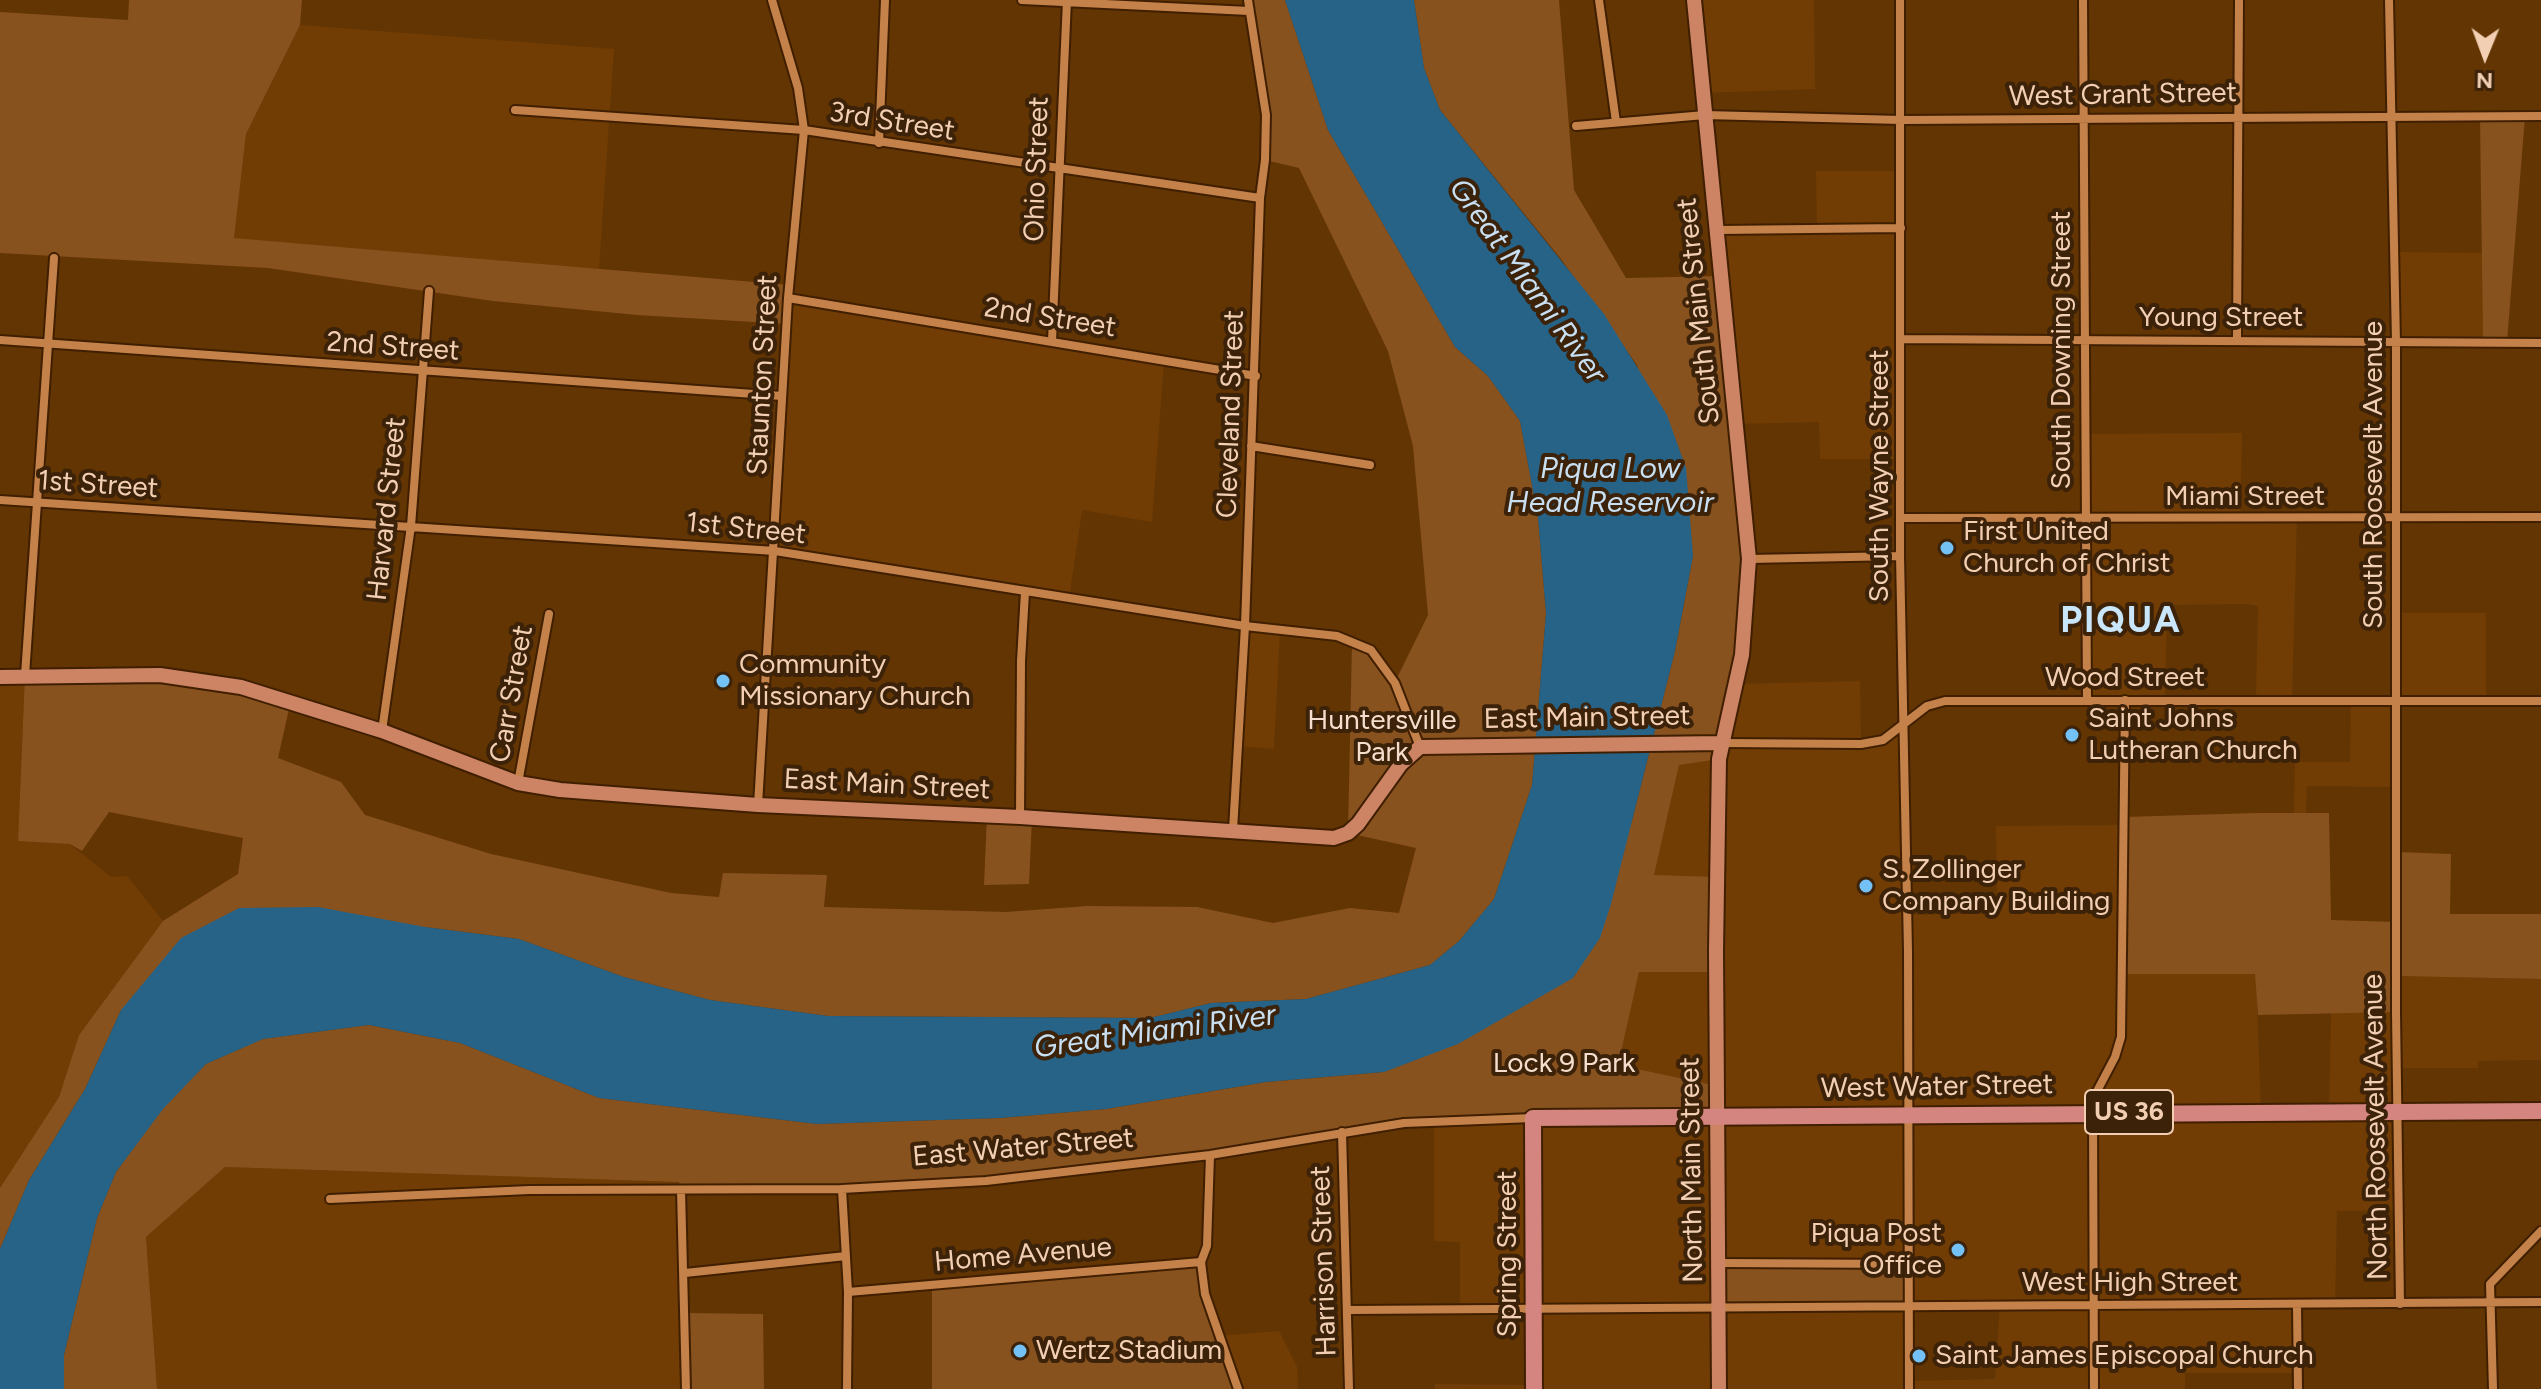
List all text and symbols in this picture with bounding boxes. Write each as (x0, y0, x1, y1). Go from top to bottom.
north arrow (2445, 16, 2525, 96)
text: N (2476, 67, 2493, 94)
street label: West Grant Street (2009, 76, 2237, 114)
street label: 3rd Street (827, 96, 957, 148)
street label: Ohio Street (1018, 96, 1056, 242)
water label: Great Miami River (1441, 172, 1613, 390)
street label: South Main Street (1670, 196, 1728, 426)
street label: South Downing Street (2045, 211, 2079, 489)
street label: Staunton Street (741, 274, 785, 476)
street label: 2nd Street (982, 291, 1118, 345)
street label: Young Street (2139, 301, 2303, 335)
street label: Cleveland Street (1211, 309, 1251, 519)
street label: South Roosevelt Avenue (2357, 321, 2391, 629)
street label: 2nd Street (325, 326, 461, 368)
street label: South Wayne Street (1863, 350, 1897, 602)
street label: Harvard Street (361, 416, 413, 602)
water label: Piqua Low Head Reservoir (1506, 451, 1714, 522)
street label: 1st Street (37, 464, 159, 506)
street label: Miami Street (2165, 480, 2325, 514)
street label: 1st Street (684, 506, 808, 552)
place label: First United Church of Christ (1963, 515, 2170, 581)
marker: First United Church of Christ (1938, 539, 1956, 557)
district label: PIQUA (2060, 599, 2182, 643)
street label: Carr Street (483, 623, 541, 765)
place label: Community Missionary Church (739, 648, 971, 714)
street label: Wood Street (2045, 661, 2205, 695)
marker: Community Missionary Church (714, 672, 732, 690)
street label: East Main Street (1483, 699, 1691, 737)
place label: Saint Johns Lutheran Church (2088, 702, 2298, 768)
park label: Huntersville Park (1307, 704, 1457, 770)
marker: Saint Johns Lutheran Church (2063, 726, 2081, 744)
street label: East Main Street (783, 763, 991, 807)
place label: S. Zollinger Company Building (1882, 853, 2110, 919)
marker: S. Zollinger Company Building (1857, 877, 1875, 895)
street label: North Roosevelt Avenue (2357, 974, 2395, 1280)
water label: Great Miami River (1032, 997, 1278, 1067)
park label: Lock 9 Park (1493, 1047, 1635, 1081)
street label: North Main Street (1673, 1057, 1711, 1283)
street label: West Water Street (1821, 1068, 2053, 1106)
road number: US 36 (2085, 1090, 2173, 1134)
street label: East Water Street (911, 1122, 1135, 1174)
street label: Harrison Street (1304, 1165, 1344, 1357)
street label: Spring Street (1491, 1170, 1525, 1338)
place label: Piqua Post Office (1810, 1217, 1942, 1283)
street label: Home Avenue (933, 1231, 1113, 1279)
marker: Piqua Post Office (1949, 1241, 1967, 1259)
street label: West High Street (2022, 1266, 2238, 1300)
place label: Wertz Stadium (1036, 1334, 1222, 1368)
place label: Saint James Episcopal Church (1935, 1339, 2314, 1373)
marker: Wertz Stadium (1011, 1342, 1029, 1360)
marker: Saint James Episcopal Church (1910, 1347, 1928, 1365)

